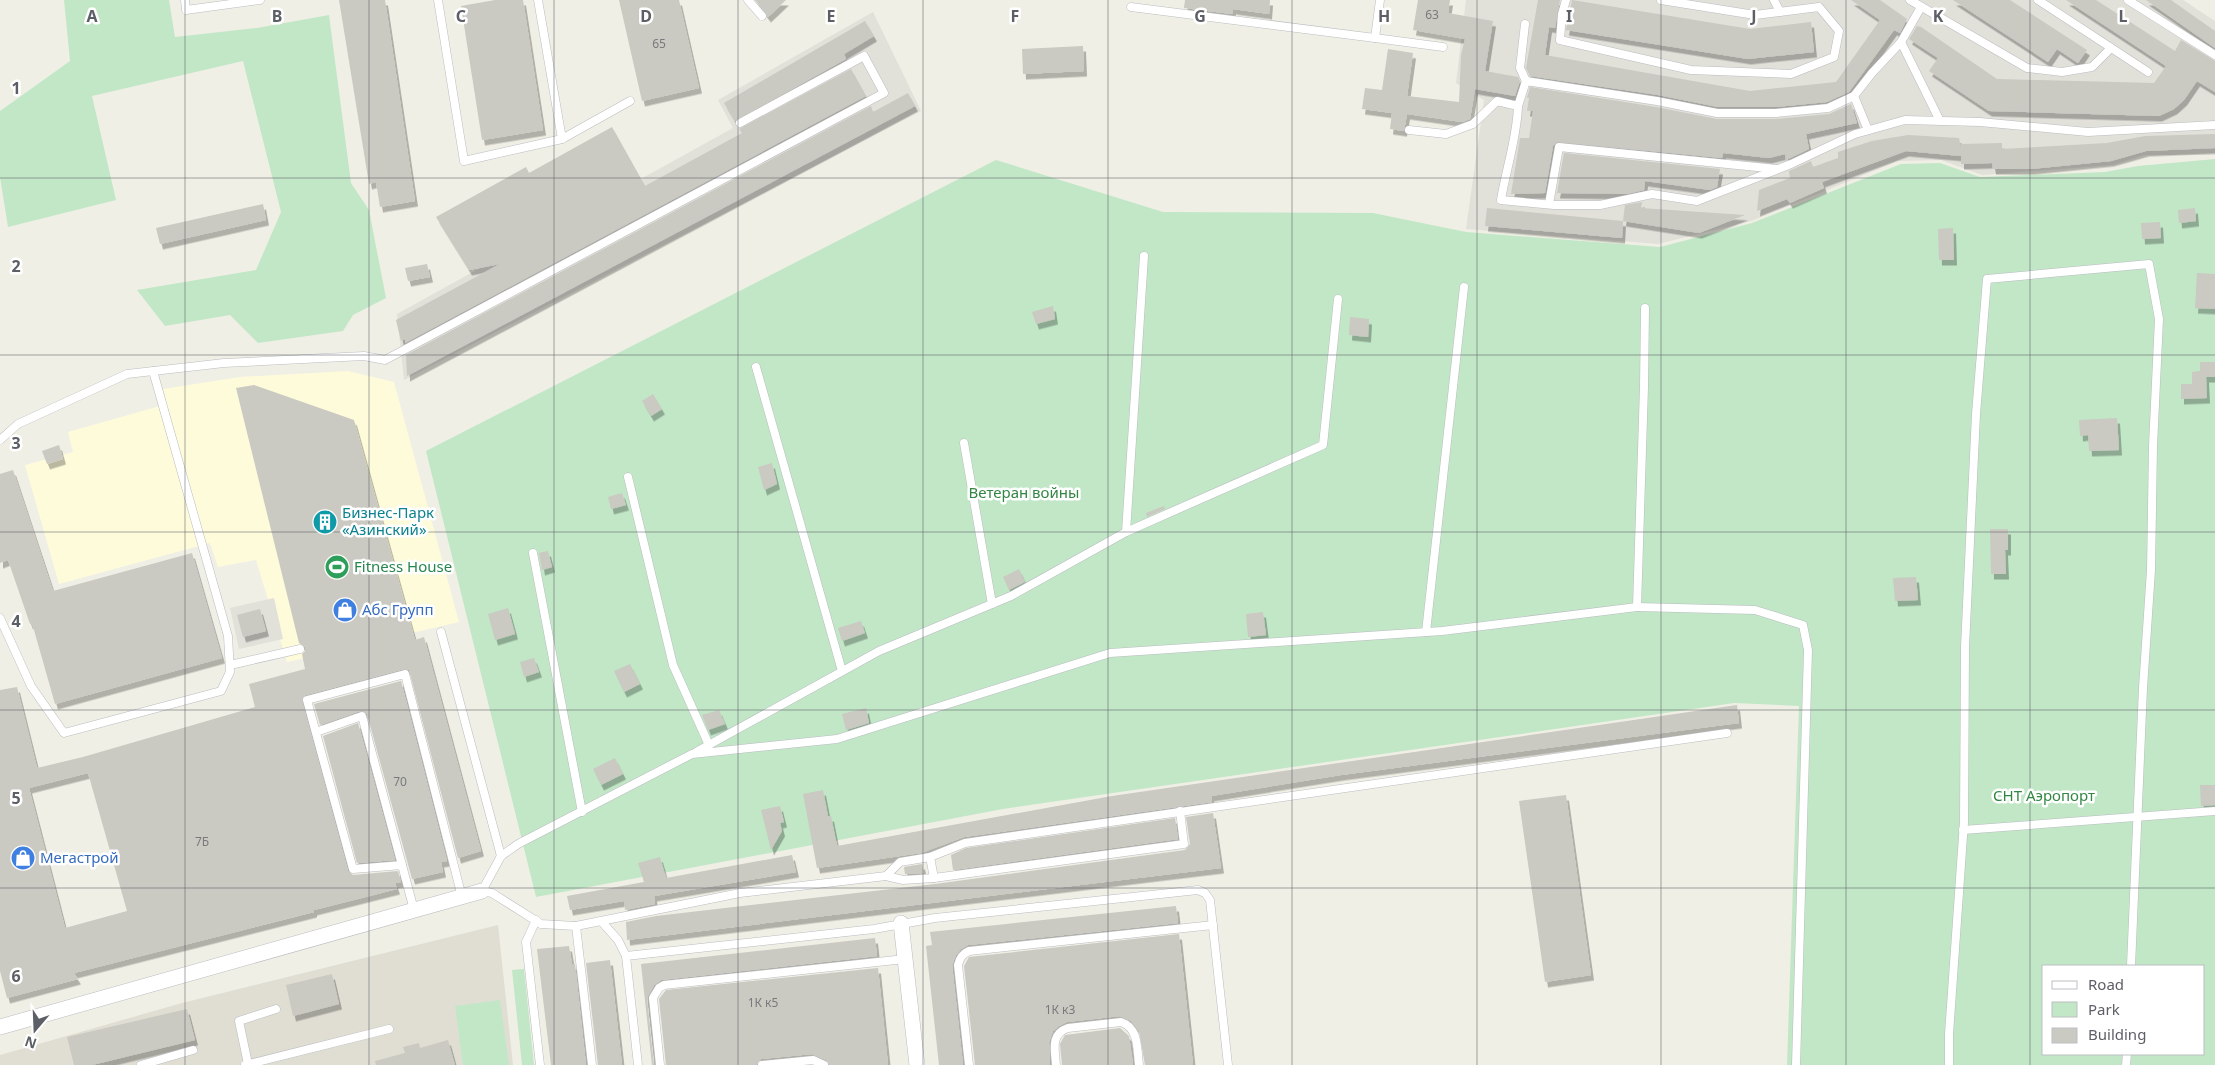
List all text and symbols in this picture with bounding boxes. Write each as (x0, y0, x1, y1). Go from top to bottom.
text: A (86, 5, 98, 27)
text: B (272, 5, 282, 27)
text: C (456, 5, 466, 27)
text: D (640, 5, 652, 27)
text: E (827, 5, 836, 27)
text: F (1011, 5, 1019, 27)
text: G (1194, 5, 1206, 27)
text: H (1378, 5, 1390, 27)
text: I (1566, 5, 1572, 27)
text: J (1749, 5, 1757, 27)
text: K (1933, 5, 1944, 27)
text: L (2119, 5, 2128, 27)
house number: 63 (1425, 6, 1439, 23)
house number: 65 (652, 35, 666, 52)
text: 1 (11, 77, 21, 99)
text: 2 (11, 255, 21, 277)
text: 3 (11, 432, 21, 454)
park label: Ветеран войны (969, 482, 1079, 502)
place label: Бизнес-Парк «Азинский» (342, 502, 434, 539)
building icon: Бизнес-Парк «Азинский» (312, 509, 338, 535)
sports icon: Fitness House (324, 554, 350, 580)
place label: Fitness House (354, 556, 452, 576)
shop icon: Абс Групп (332, 597, 358, 623)
place label: Абс Групп (362, 599, 434, 619)
text: 4 (11, 610, 21, 632)
house number: 70 (393, 773, 407, 790)
park label: СНТ Аэропорт (1993, 785, 2095, 805)
text: 5 (11, 787, 21, 809)
house number: 7Б (195, 833, 209, 850)
shop icon: Мегастрой (10, 845, 36, 871)
place label: Мегастрой (40, 847, 119, 867)
text: 6 (11, 965, 21, 987)
legend (2042, 965, 2205, 1055)
text: Road (2088, 974, 2124, 994)
house number: 1К к5 (748, 994, 778, 1011)
text: Park (2088, 999, 2120, 1019)
house number: 1К к3 (1045, 1001, 1075, 1018)
north arrow (10, 1005, 60, 1055)
text: Building (2088, 1024, 2146, 1044)
text: N (22, 1032, 39, 1054)

